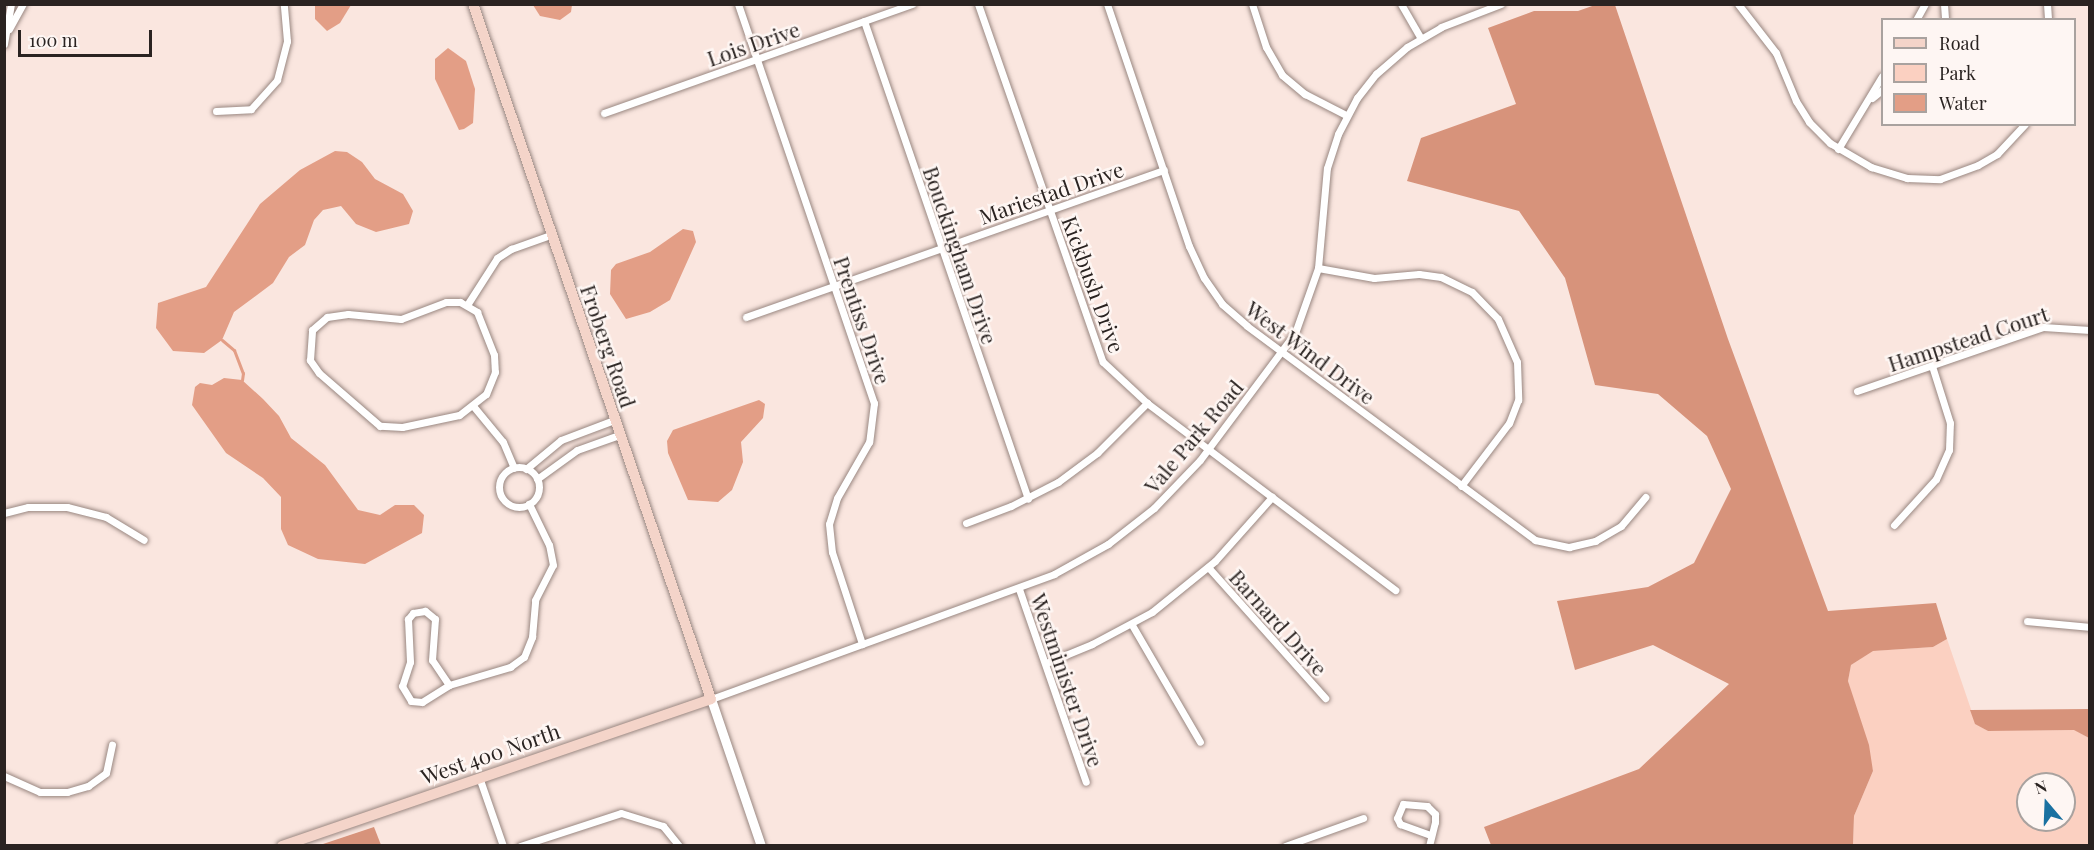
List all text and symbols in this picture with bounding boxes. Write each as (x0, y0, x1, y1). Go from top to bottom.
street label: Lois Drive (704, 15, 802, 71)
scale bar (21, 18, 154, 56)
legend (1881, 18, 2076, 126)
text: 100 m (29, 28, 78, 52)
text: Road (1939, 31, 1980, 55)
text: Park (1939, 61, 1976, 85)
text: Water (1939, 91, 1987, 115)
street label: Mariestad Drive (976, 156, 1126, 228)
street label: Bouckingham Drive (919, 163, 1003, 347)
street label: Kickbush Drive (1058, 212, 1130, 356)
street label: Prentiss Drive (829, 253, 897, 387)
street label: Froberg Road (576, 281, 642, 411)
street label: West Wind Drive (1241, 295, 1381, 409)
street label: Hampstead Court (1885, 300, 2051, 376)
street label: Vale Park Road (1138, 374, 1248, 498)
street label: Barnard Drive (1225, 564, 1333, 680)
street label: Westminister Drive (1026, 590, 1110, 770)
street label: West 400 North (417, 717, 563, 789)
north arrow (2016, 772, 2076, 832)
text: N (2032, 775, 2050, 798)

